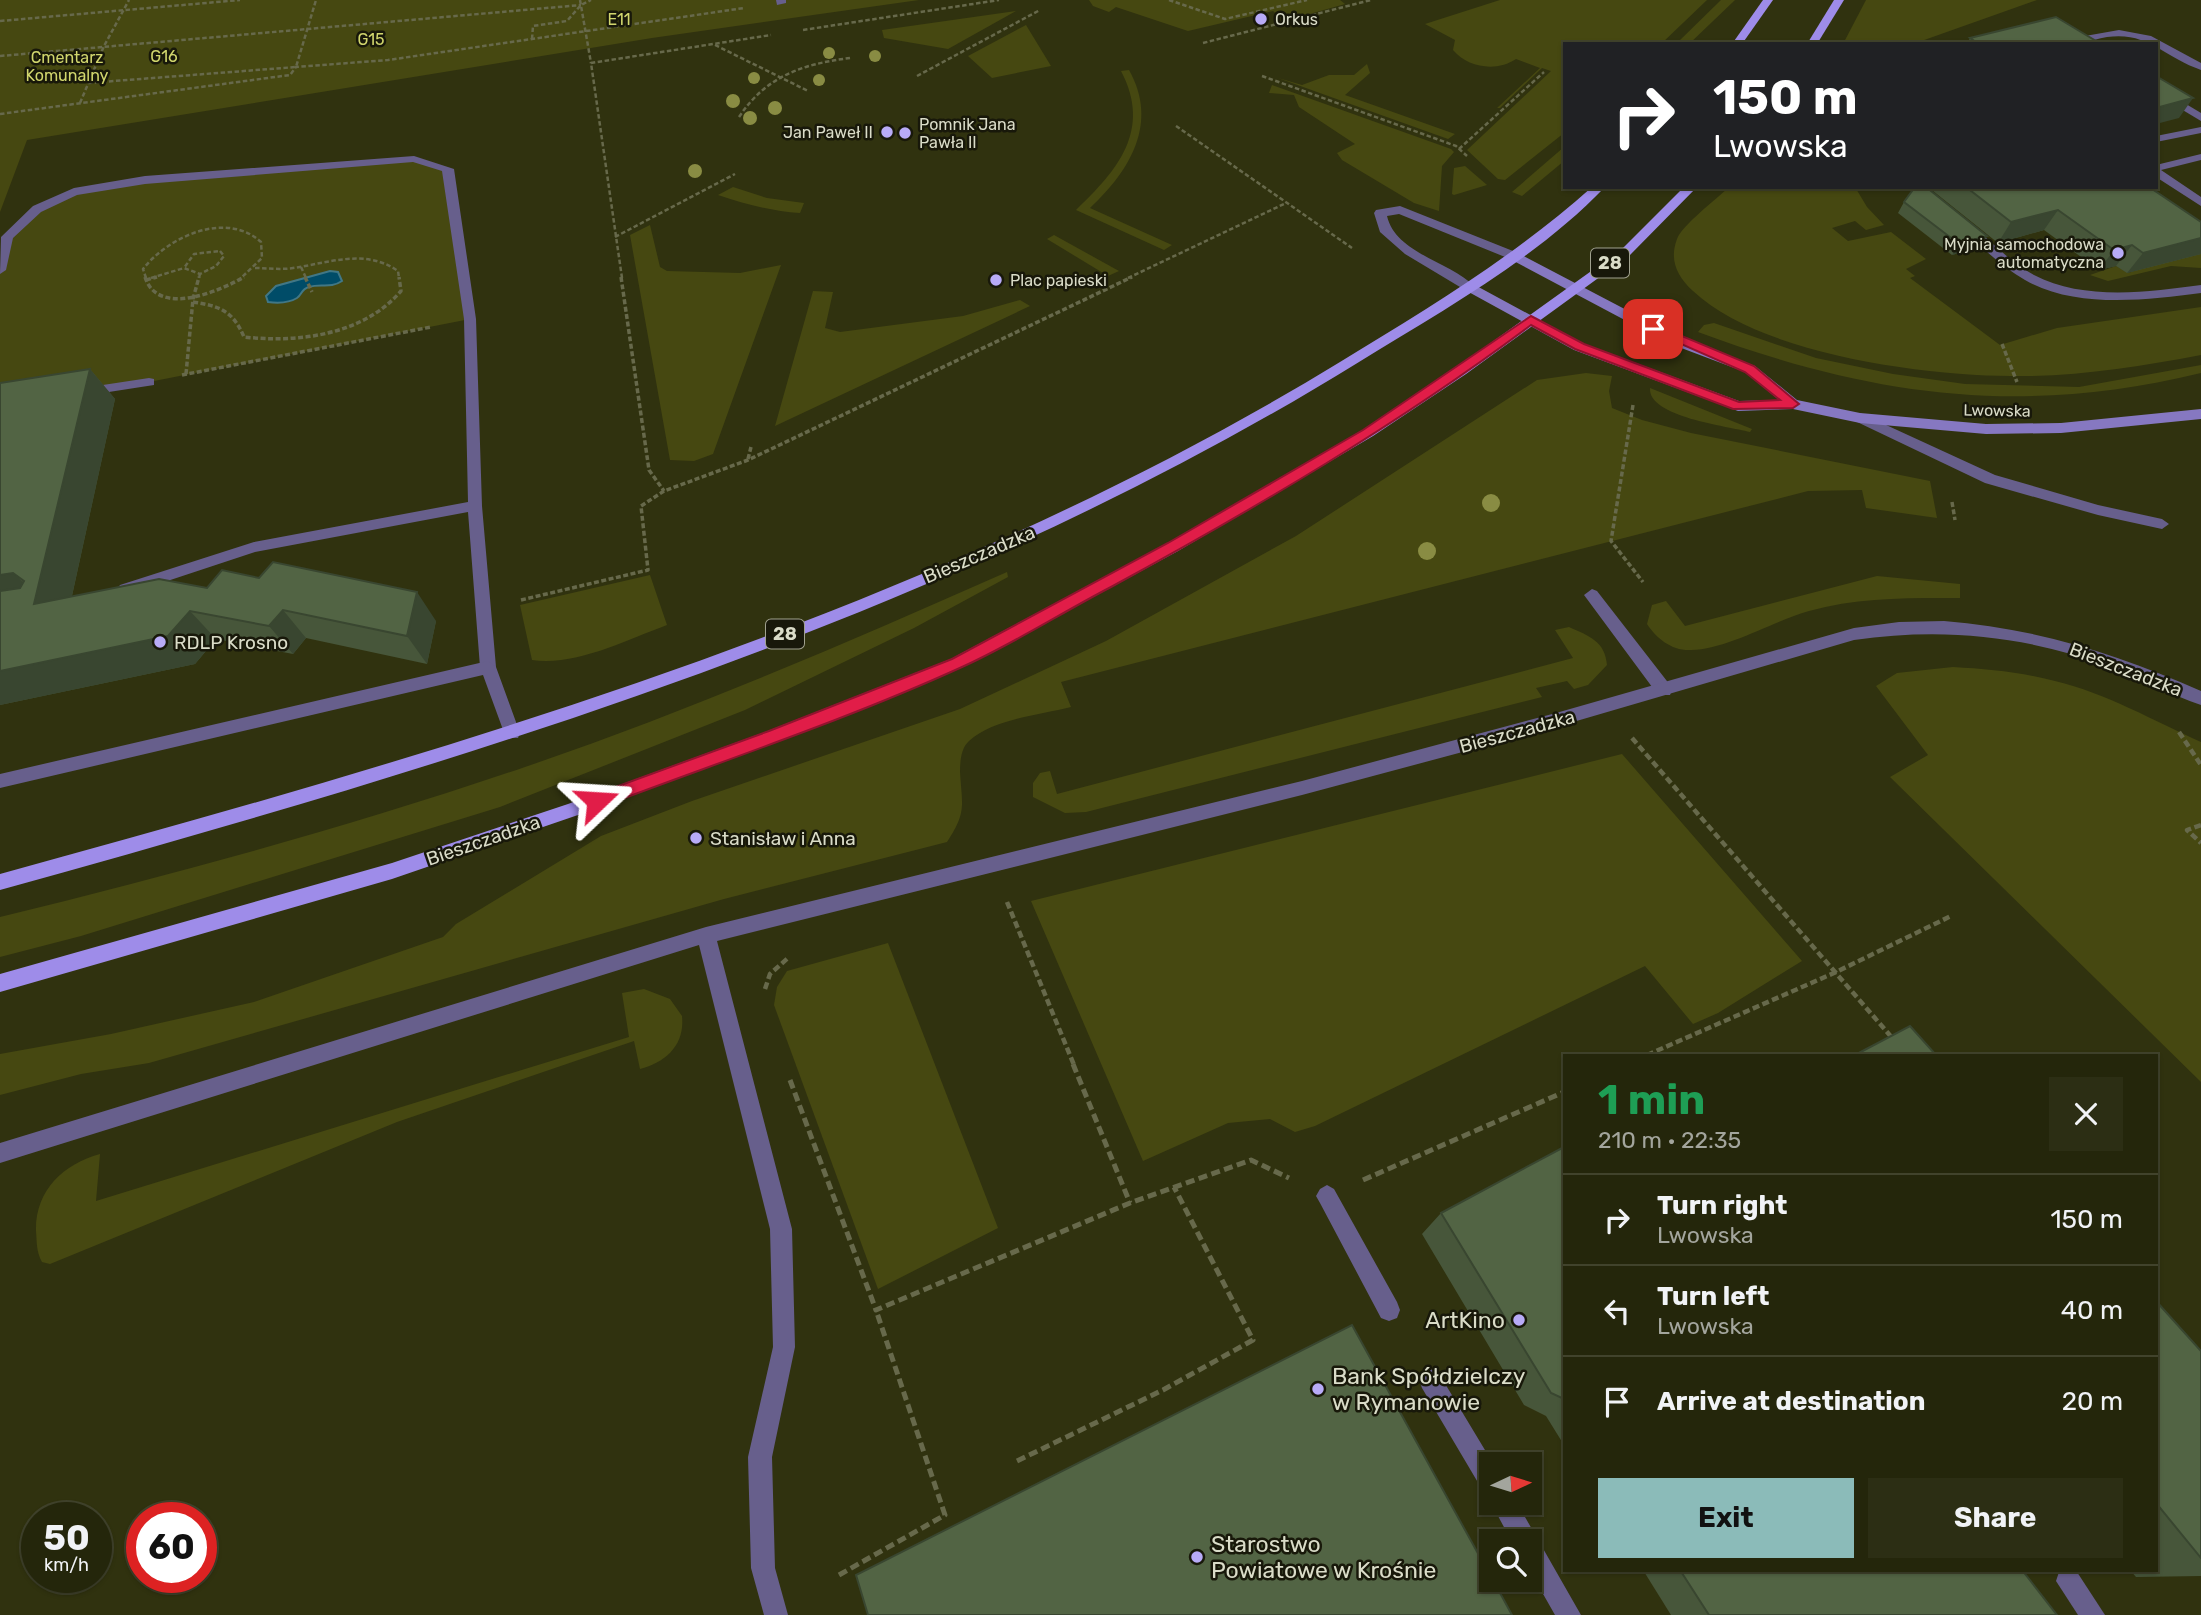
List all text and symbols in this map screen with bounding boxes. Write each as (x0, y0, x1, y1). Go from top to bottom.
park label: E11 (607, 10, 631, 29)
place label: Orkus (1275, 10, 1318, 29)
marker: Orkus (1253, 11, 1269, 27)
park label: G15 (357, 30, 385, 49)
park label: G16 (150, 47, 178, 66)
park label: Cmentarz Komunalny (26, 48, 109, 85)
text: 150 m (1713, 68, 1858, 126)
icon: right (1598, 70, 1689, 161)
place label: Pomnik Jana Pawła II (919, 115, 1016, 152)
place label: Jan Paweł II (783, 123, 873, 142)
marker: Jan Paweł II (879, 124, 895, 140)
marker: Pomnik Jana Pawła II (897, 125, 913, 141)
text: Lwowska (1713, 127, 1848, 165)
place label: Myjnia samochodowa automatyczna (1944, 235, 2104, 272)
marker: Myjnia samochodowa automatyczna (2110, 245, 2126, 261)
road number: 28 (1591, 248, 1629, 278)
place label: Plac papieski (1010, 271, 1107, 290)
marker: Plac papieski (988, 272, 1004, 288)
pin (1623, 299, 1683, 359)
icon: arrive (1634, 310, 1672, 348)
street label: Lwowska (1963, 400, 2031, 421)
street label: Bieszczadzka (920, 521, 1038, 588)
road number: 28 (766, 620, 804, 648)
place label: RDLP Krosno (174, 631, 288, 654)
marker: RDLP Krosno (152, 634, 168, 650)
street label: Bieszczadzka (2066, 637, 2185, 702)
street label: Bieszczadzka (1457, 705, 1578, 758)
position arrow (560, 764, 634, 838)
street label: Bieszczadzka (423, 810, 543, 871)
place label: Stanisław i Anna (710, 827, 856, 850)
marker: Stanisław i Anna (688, 830, 704, 846)
text: 1 min (1598, 1075, 1705, 1125)
button: close (2049, 1077, 2123, 1151)
text: 210 m · 22:35 (1598, 1126, 1741, 1154)
text: Turn right (1657, 1190, 1787, 1221)
icon: right (1598, 1201, 1636, 1239)
text: 150 m (2050, 1204, 2123, 1235)
text: Lwowska (1657, 1221, 1754, 1249)
text: Turn left (1657, 1281, 1769, 1312)
icon: left (1598, 1292, 1636, 1330)
text: 40 m (2061, 1295, 2123, 1326)
place label: ArtKino (1425, 1306, 1505, 1334)
marker: ArtKino (1511, 1312, 1527, 1328)
text: Lwowska (1657, 1312, 1754, 1340)
place label: Bank Spółdzielczy w Rymanowie (1332, 1362, 1526, 1416)
marker: Bank Spółdzielczy w Rymanowie (1310, 1381, 1326, 1397)
icon: arrive (1598, 1383, 1636, 1421)
text: Arrive at destination (1657, 1386, 1925, 1417)
text: 20 m (2062, 1386, 2123, 1417)
north arrow (1479, 1452, 1542, 1516)
map controls (1479, 1452, 1542, 1592)
button: Exit (1598, 1478, 1854, 1558)
button: Share (1868, 1478, 2123, 1558)
speed limit sign: 60 (126, 1502, 217, 1593)
text: 50 (43, 1517, 90, 1559)
button: search (1479, 1529, 1542, 1592)
place label: Starostwo Powiatowe w Krośnie (1211, 1530, 1436, 1584)
marker: Starostwo Powiatowe w Krośnie (1189, 1549, 1205, 1565)
text: km/h (44, 1554, 89, 1576)

